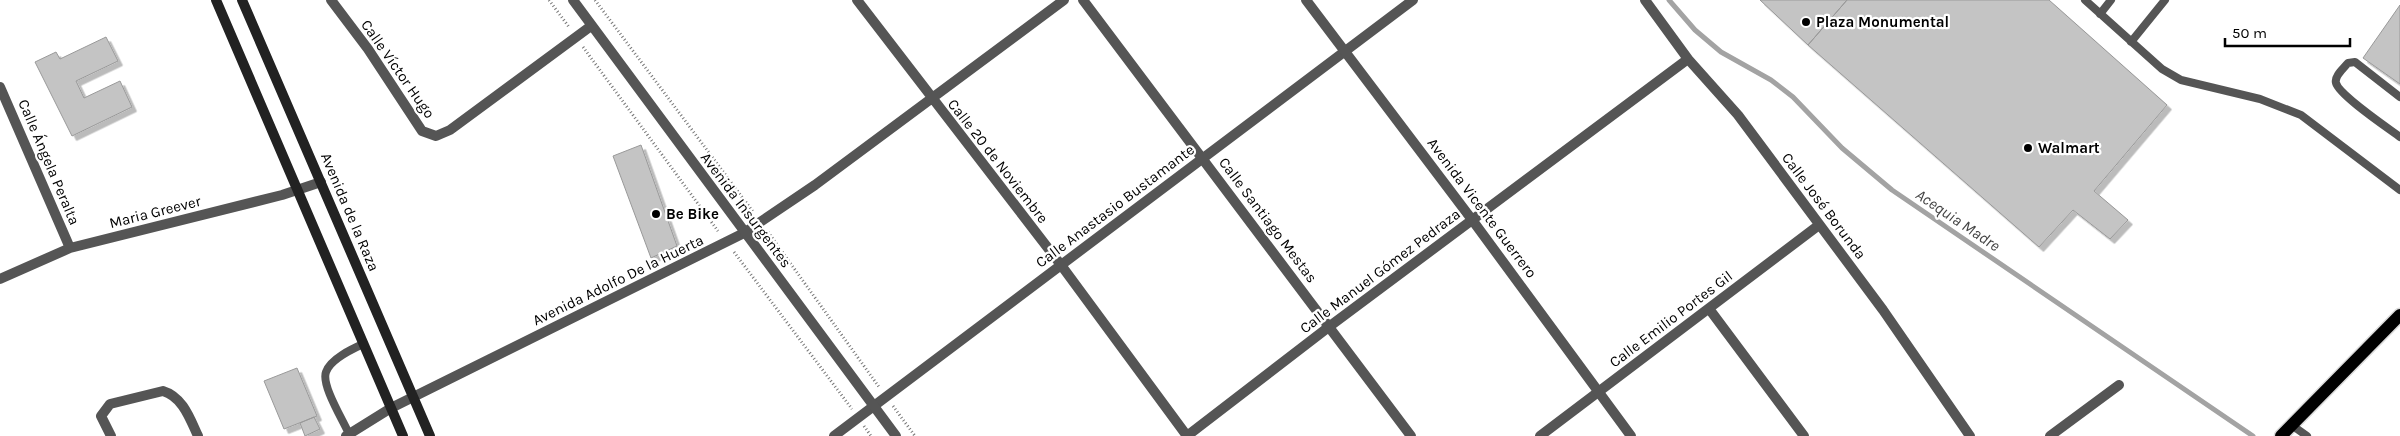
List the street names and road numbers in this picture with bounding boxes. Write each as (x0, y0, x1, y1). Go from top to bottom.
street label: Calle Víctor Hugo (357, 16, 439, 122)
street label: Calle 20 de Noviembre (944, 95, 1052, 227)
street label: Calle Ángela Peralta (14, 96, 84, 228)
street label: Avenida Vicente Guerrero (1423, 134, 1541, 282)
street label: Calle Anastasio Bustamante (1032, 140, 1198, 272)
street label: Avenida Insurgentes (697, 149, 795, 271)
street label: Calle José Borunda (1778, 149, 1870, 263)
street label: Avenida de la Raza (317, 150, 383, 274)
street label: Calle Santiago Mestas (1215, 154, 1321, 286)
street label: Maria Greever (107, 192, 203, 232)
street label: Calle Manuel Gómez Pedraza (1296, 205, 1464, 337)
street label: Avenida Adolfo De la Huerta (530, 231, 706, 329)
street label: Calle Emilio Portes Gil (1606, 267, 1736, 371)

